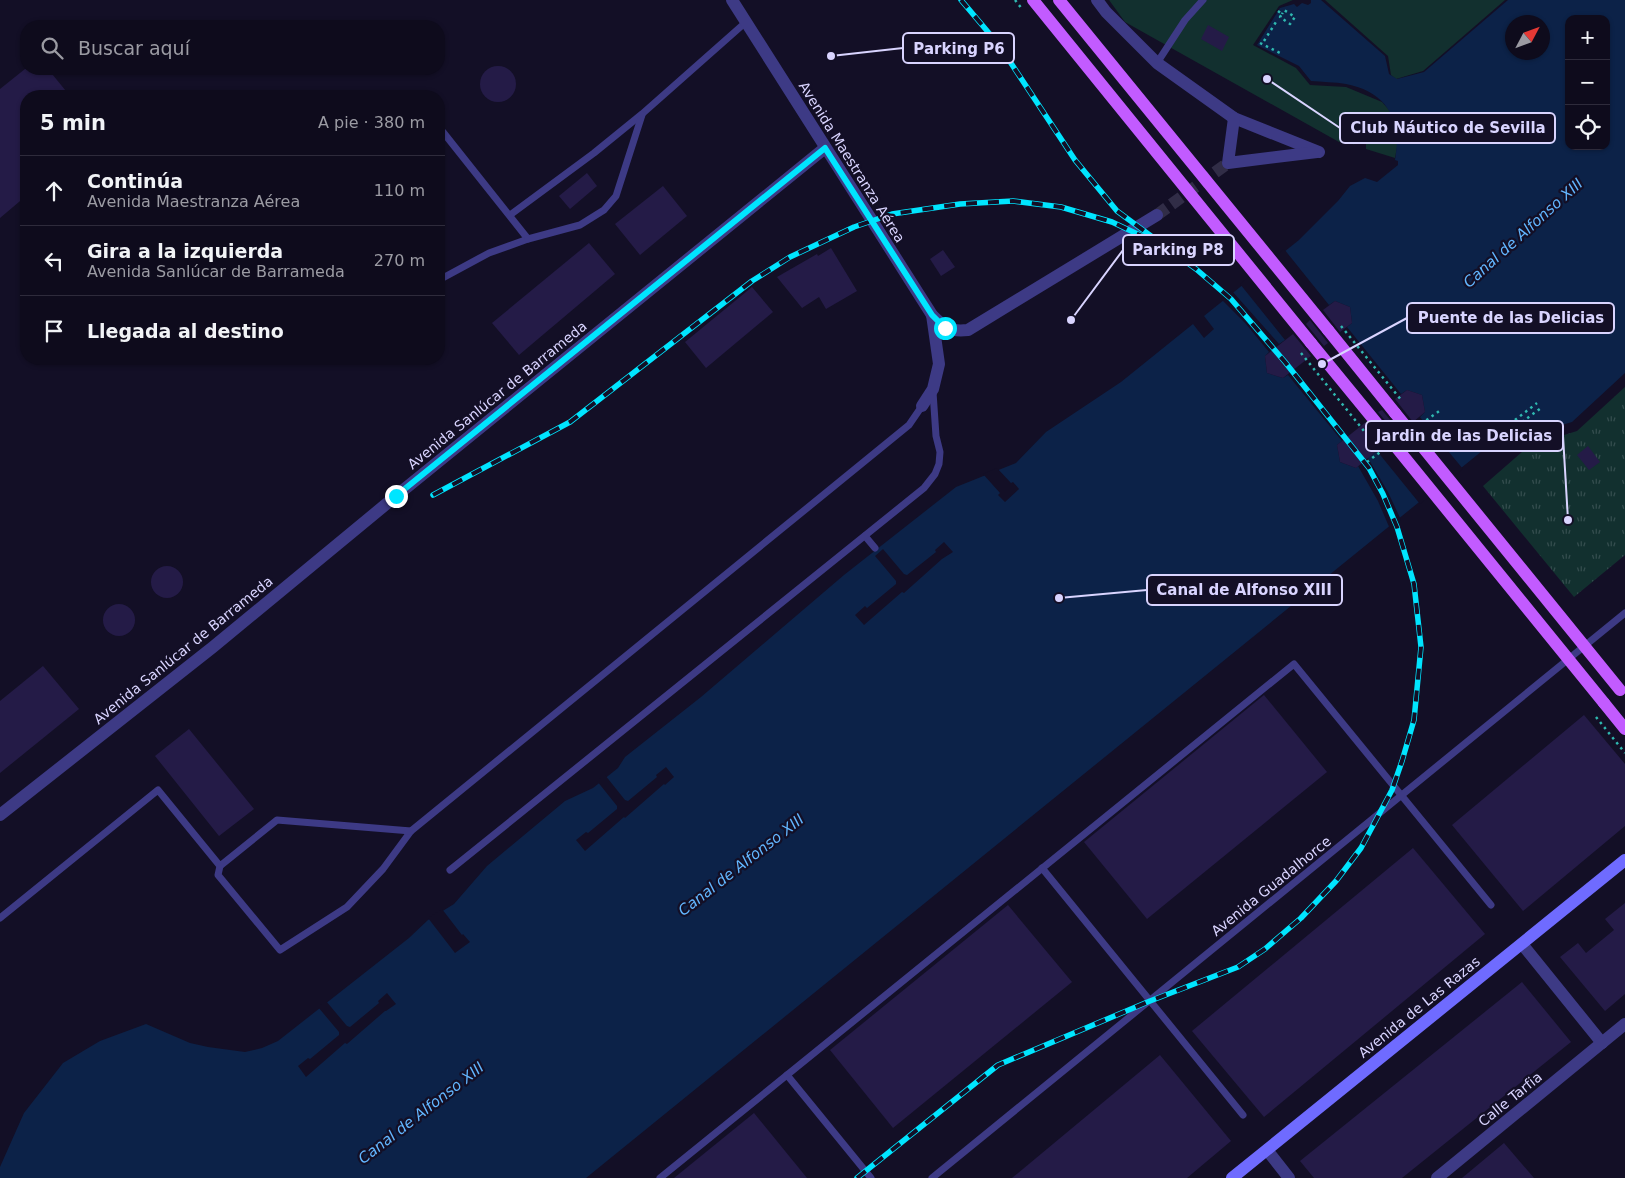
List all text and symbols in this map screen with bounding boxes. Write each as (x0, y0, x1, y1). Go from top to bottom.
north arrow (1505, 15, 1550, 60)
map controls (1565, 15, 1610, 150)
button: + (1565, 15, 1610, 60)
search box (20, 20, 445, 75)
callout: Parking P6 (903, 33, 1014, 63)
icon: search (38, 34, 66, 62)
text: Buscar aquí (78, 37, 190, 59)
text: Parking P6 (913, 40, 1005, 58)
button: − (1565, 60, 1610, 105)
street label: Avenida Maestranza Aérea (796, 79, 908, 245)
button: locate (1565, 105, 1610, 150)
text: 5 min (40, 111, 106, 135)
text: A pie · 380 m (318, 113, 425, 132)
callout: Club Náutico de Sevilla (1340, 113, 1555, 143)
text: Club Náutico de Sevilla (1350, 119, 1546, 137)
text: Continúa (87, 170, 183, 192)
water label: Canal de Alfonso XIII (1460, 174, 1587, 291)
icon: ahead (40, 177, 68, 205)
text: 110 m (374, 181, 425, 200)
text: Avenida Maestranza Aérea (87, 192, 300, 211)
callout: Parking P8 (1123, 235, 1234, 265)
text: Gira a la izquierda (87, 240, 283, 262)
text: Parking P8 (1132, 241, 1224, 259)
icon: left (40, 247, 68, 275)
text: 270 m (374, 251, 425, 270)
text: Avenida Sanlúcar de Barrameda (87, 262, 345, 281)
callout: Puente de las Delicias (1407, 303, 1614, 333)
text: Puente de las Delicias (1418, 309, 1604, 327)
icon: arrive (40, 317, 68, 345)
route start (934, 317, 957, 340)
street label: Avenida Sanlúcar de Barrameda (404, 318, 590, 472)
text: Llegada al destino (87, 320, 284, 342)
callout: Jardin de las Delicias (1366, 421, 1563, 451)
text: Jardin de las Delicias (1375, 427, 1552, 445)
route end (385, 485, 408, 508)
street label: Avenida Sanlúcar de Barrameda (90, 573, 276, 727)
callout: Canal de Alfonso XIII (1147, 575, 1342, 605)
text: Canal de Alfonso XIII (1156, 581, 1332, 599)
water label: Canal de Alfonso XIII (675, 810, 808, 920)
street label: Avenida Guadalhorce (1208, 833, 1334, 939)
street label: Avenida de Las Razas (1355, 953, 1483, 1061)
water label: Canal de Alfonso XIII (355, 1058, 488, 1168)
street label: Calle Tarfia (1475, 1068, 1545, 1130)

